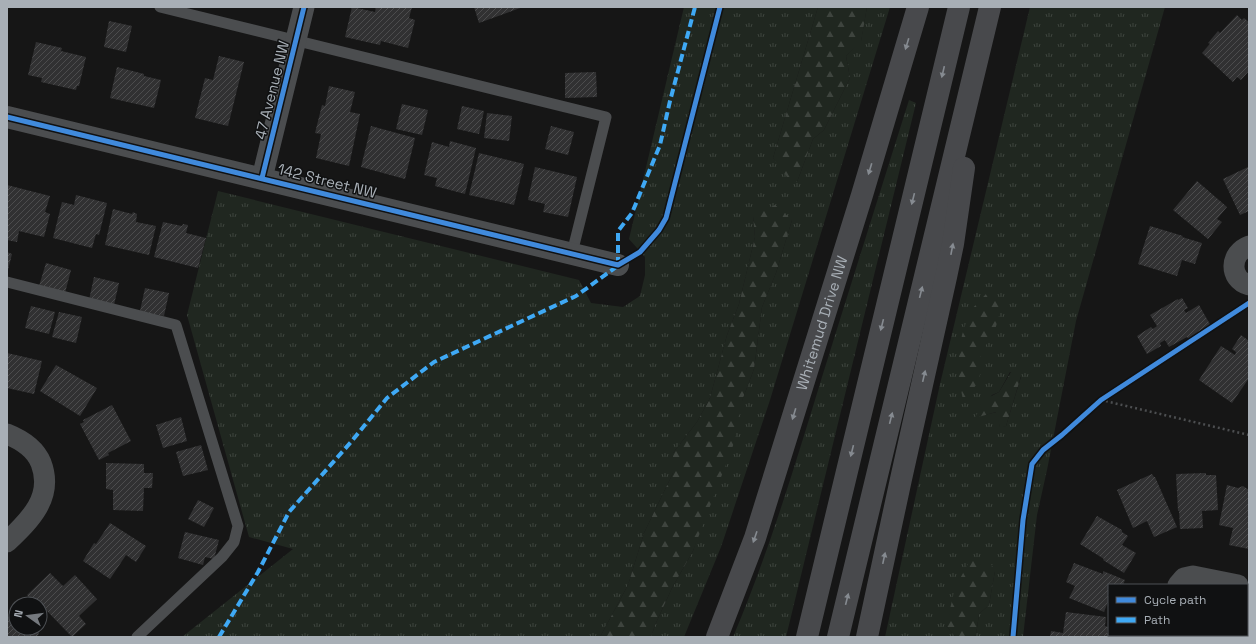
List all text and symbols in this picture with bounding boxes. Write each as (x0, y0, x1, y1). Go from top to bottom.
street label: 47 Avenue NW (250, 39, 293, 141)
one-way arrow (904, 39, 910, 51)
one-way arrow (940, 66, 946, 78)
street label: 142 Street NW (276, 159, 379, 202)
one-way arrow (867, 163, 873, 175)
one-way arrow (909, 192, 915, 205)
one-way arrow (949, 243, 955, 255)
street label: Whitemud Drive NW (792, 253, 851, 393)
one-way arrow (919, 286, 925, 298)
one-way arrow (879, 319, 885, 331)
one-way arrow (921, 370, 927, 382)
one-way arrow (791, 408, 797, 420)
one-way arrow (888, 412, 894, 424)
one-way arrow (848, 445, 854, 457)
one-way arrow (752, 532, 758, 544)
one-way arrow (881, 552, 887, 564)
legend (1108, 584, 1248, 636)
text: Cycle path (1144, 592, 1206, 608)
one-way arrow (845, 593, 851, 605)
north arrow (8, 596, 48, 636)
text: N (11, 608, 26, 619)
text: Path (1144, 612, 1170, 628)

